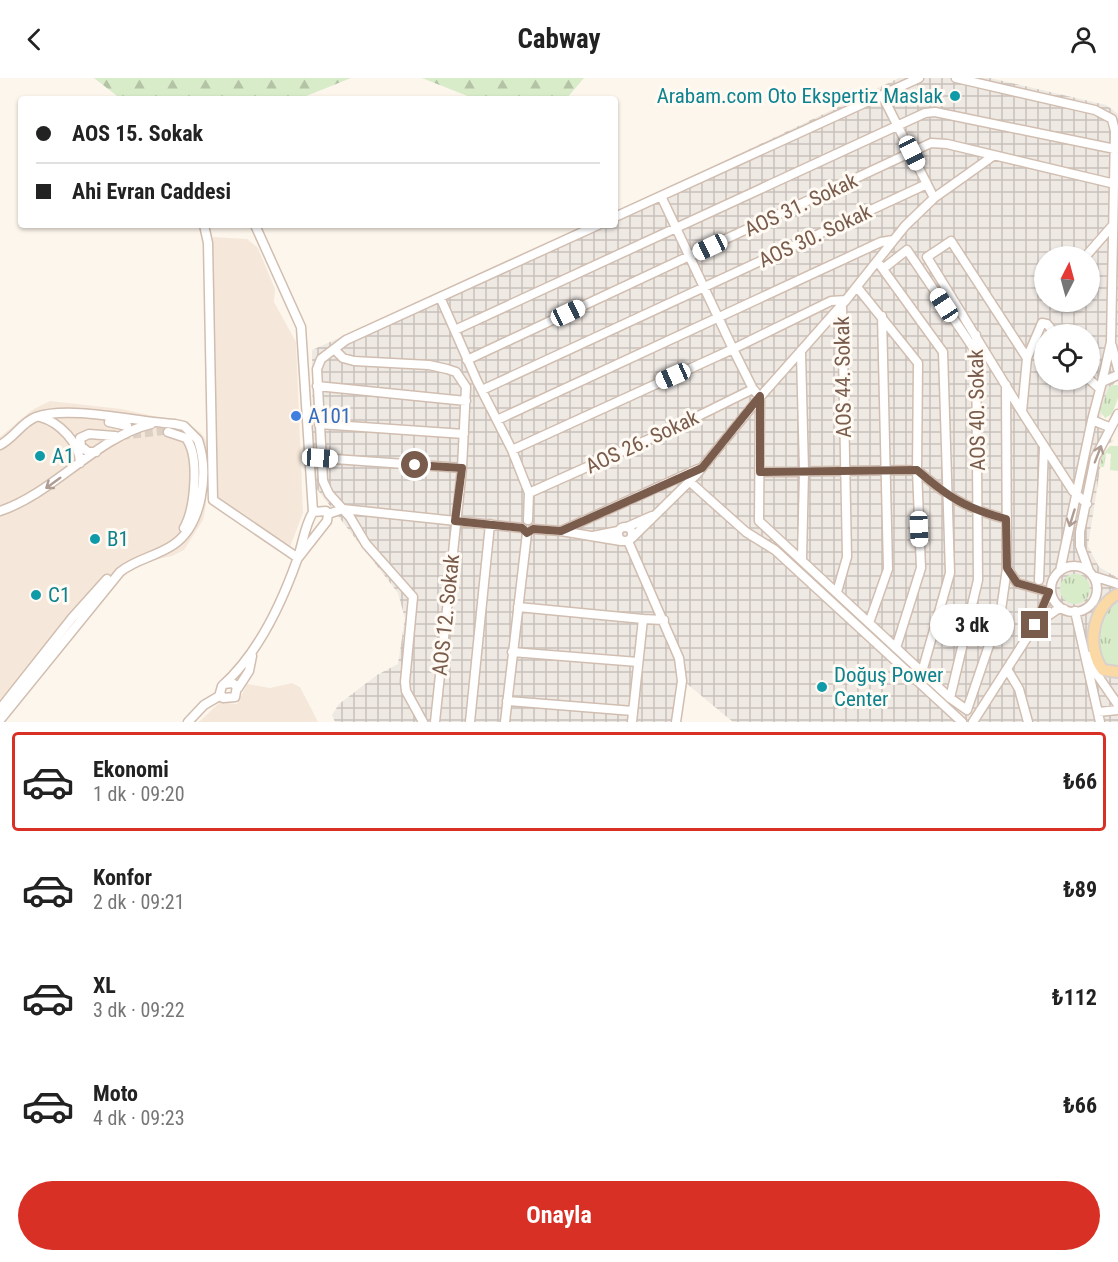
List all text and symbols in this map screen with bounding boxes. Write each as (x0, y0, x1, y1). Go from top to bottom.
icon: back (18, 23, 51, 56)
text: Cabway (517, 23, 601, 55)
icon: person (1067, 23, 1100, 56)
place label: Arabam.com Oto Ekspertiz Maslak (657, 84, 944, 108)
marker: Arabam.com Oto Ekspertiz Maslak (948, 89, 962, 103)
text: AOS 15. Sokak (72, 121, 203, 146)
car (896, 133, 928, 173)
street label: AOS 31. Sokak (741, 168, 862, 242)
text: Ahi Evran Caddesi (72, 179, 231, 204)
street label: AOS 30. Sokak (755, 199, 876, 273)
car (690, 231, 730, 263)
north arrow (1034, 246, 1100, 312)
map controls (1034, 246, 1100, 390)
car (927, 285, 961, 325)
car (548, 297, 588, 329)
street label: AOS 44. Sokak (830, 315, 856, 438)
button: locate (1034, 324, 1100, 390)
street label: AOS 40. Sokak (964, 348, 990, 471)
car (653, 360, 693, 392)
place label: A101 (308, 404, 351, 428)
street label: AOS 26. Sokak (582, 405, 703, 479)
marker: A101 (289, 409, 303, 423)
place label: A1 (52, 444, 74, 468)
one-way arrow (1093, 445, 1104, 463)
car (301, 448, 339, 468)
marker: A1 (33, 449, 47, 463)
route start (401, 451, 428, 478)
one-way arrow (45, 476, 61, 489)
one-way arrow (1066, 508, 1077, 527)
car (909, 511, 929, 547)
place label: B1 (107, 527, 129, 551)
marker: B1 (88, 532, 102, 546)
street label: AOS 12. Sokak (428, 553, 464, 677)
place label: C1 (48, 583, 70, 607)
marker: C1 (29, 588, 43, 602)
callout: 3 dk (930, 604, 1014, 646)
route end (1021, 611, 1048, 638)
text: 3 dk (955, 613, 989, 637)
place label: Doğuş Power Center (834, 663, 943, 711)
marker: Doğuş Power Center (815, 680, 829, 694)
icon: car (21, 755, 75, 809)
text: Ekonomi (93, 757, 169, 782)
text: ₺66 (1063, 769, 1097, 794)
text: 1 dk · 09:20 (93, 782, 185, 806)
icon: car (21, 863, 75, 917)
text: Konfor (93, 865, 152, 890)
text: ₺89 (1063, 877, 1097, 902)
text: 2 dk · 09:21 (93, 890, 185, 914)
icon: car (21, 971, 75, 1025)
text: XL (93, 973, 116, 998)
text: ₺112 (1052, 985, 1097, 1010)
text: 3 dk · 09:22 (93, 998, 185, 1022)
icon: car (21, 1079, 75, 1133)
text: Moto (93, 1081, 138, 1106)
text: ₺66 (1063, 1093, 1097, 1118)
text: 4 dk · 09:23 (93, 1106, 185, 1130)
button: Onayla (18, 1181, 1100, 1250)

